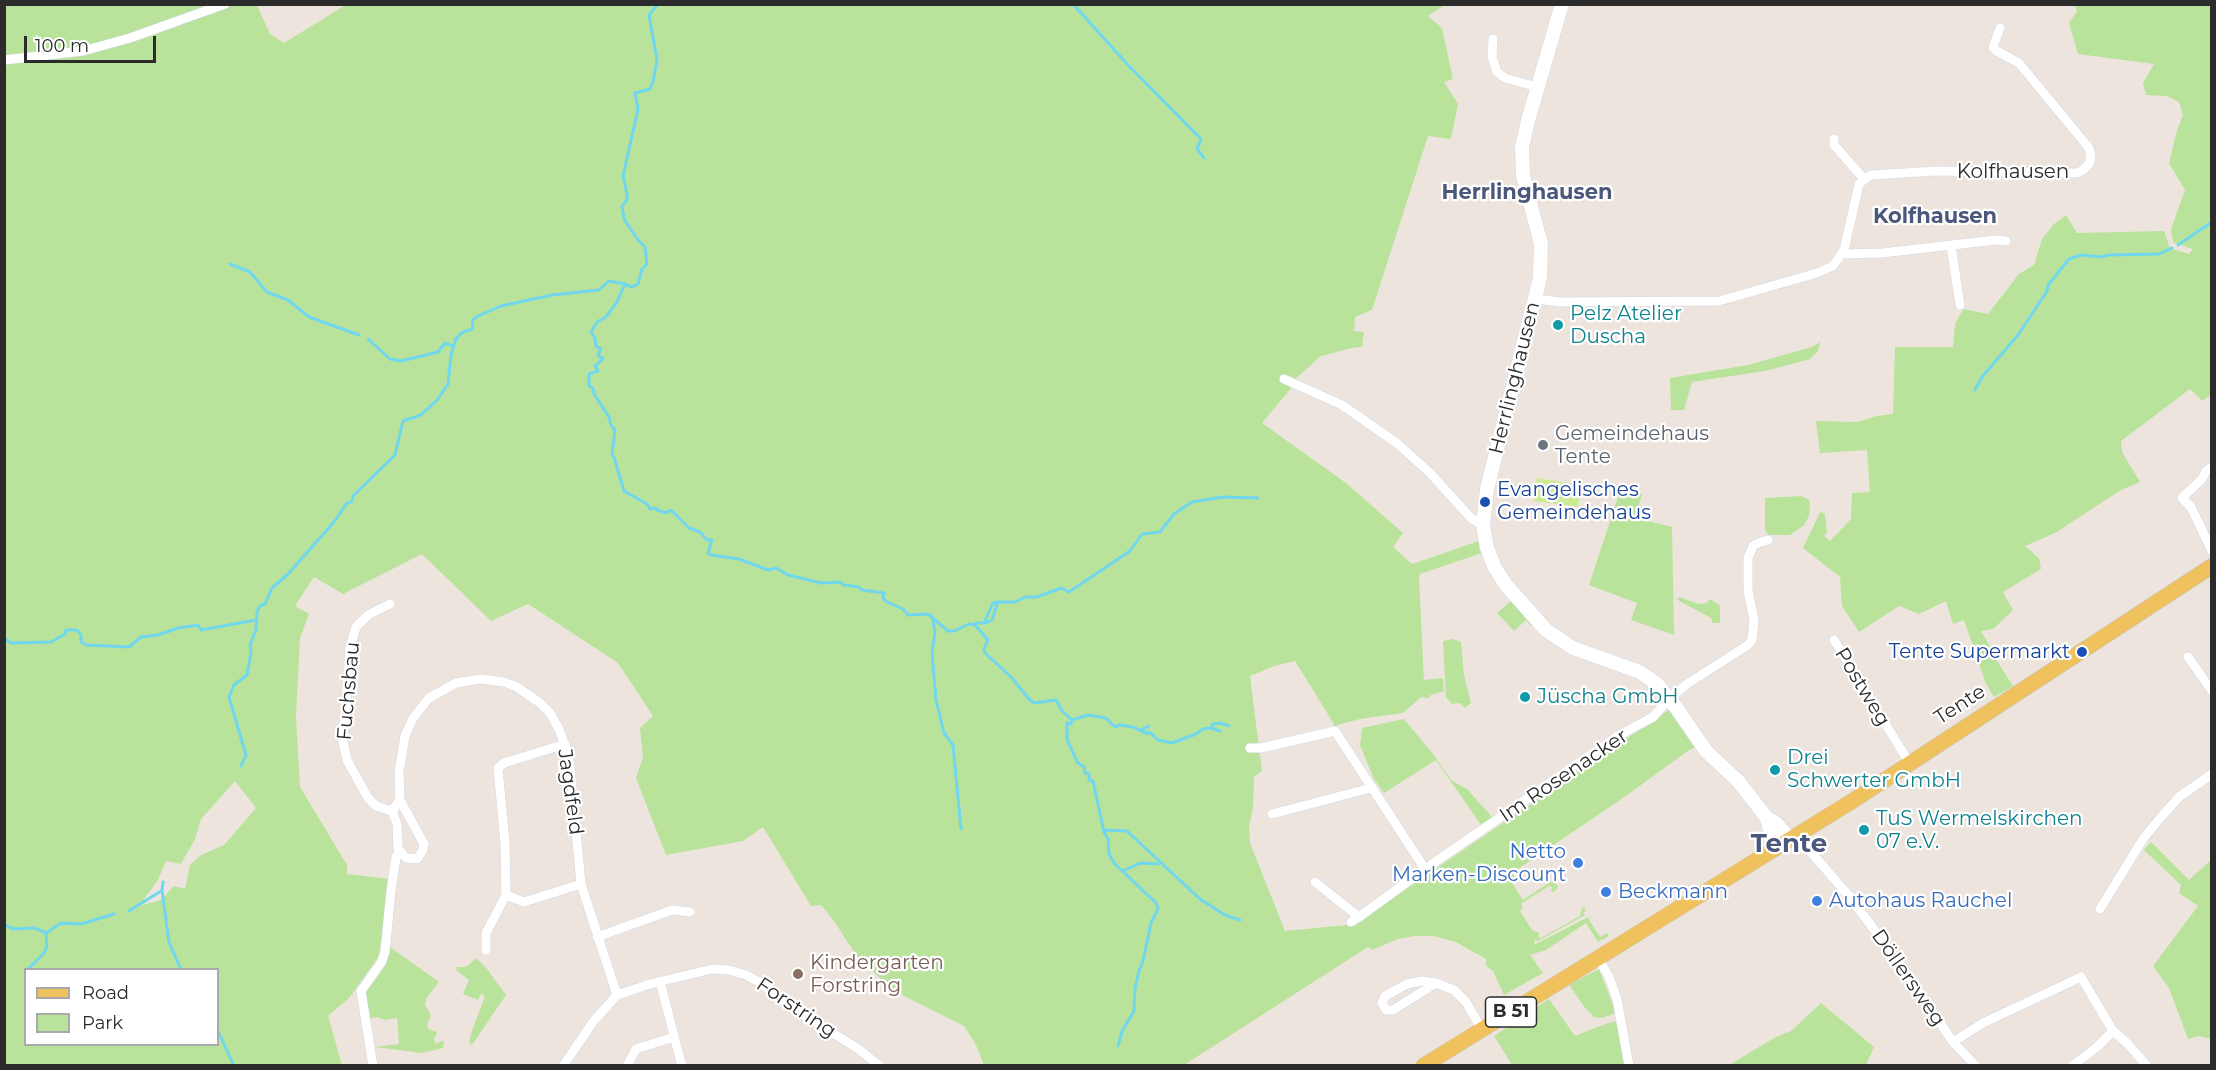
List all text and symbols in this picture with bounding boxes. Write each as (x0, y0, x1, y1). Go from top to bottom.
scale bar (27, 24, 159, 62)
text: 100 m (35, 35, 89, 57)
street label: Kolfhausen (1957, 160, 2069, 184)
district label: Herrlinghausen (1442, 180, 1612, 206)
district label: Kolfhausen (1873, 204, 1997, 230)
street label: Herrlinghausen (1484, 299, 1546, 457)
place label: Pelz Atelier Duscha (1570, 302, 1682, 349)
marker: Pelz Atelier Duscha (1551, 318, 1565, 332)
place label: Gemeindehaus Tente (1555, 422, 1709, 469)
marker: Gemeindehaus Tente (1536, 438, 1550, 452)
place label: Evangelisches Gemeindehaus (1497, 478, 1651, 525)
marker: Evangelisches Gemeindehaus (1478, 495, 1492, 509)
place label: Tente Supermarkt (1889, 640, 2070, 664)
street label: Fuchsbau (333, 641, 365, 741)
street label: Postweg (1829, 643, 1895, 731)
marker: Tente Supermarkt (2075, 645, 2089, 659)
street label: Tente (1930, 680, 1990, 730)
place label: Jüscha GmbH (1537, 685, 1678, 709)
marker: Jüscha GmbH (1518, 690, 1532, 704)
street label: Im Rosenacker (1495, 724, 1633, 828)
place label: Drei Schwerter GmbH (1787, 746, 1961, 793)
street label: Jagdfeld (552, 747, 588, 837)
marker: Drei Schwerter GmbH (1768, 763, 1782, 777)
place label: TuS Wermelskirchen 07 e.V. (1876, 807, 2083, 854)
marker: TuS Wermelskirchen 07 e.V. (1857, 823, 1871, 837)
district label: Tente (1751, 828, 1827, 860)
place label: Netto Marken-Discount (1392, 840, 1566, 887)
marker: Netto Marken-Discount (1571, 856, 1585, 870)
place label: Beckmann (1618, 880, 1728, 904)
marker: Beckmann (1599, 885, 1613, 899)
place label: Autohaus Rauchel (1829, 889, 2012, 913)
marker: Autohaus Rauchel (1810, 894, 1824, 908)
street label: Döllersweg (1866, 925, 1950, 1031)
place label: Kindergarten Forstring (810, 951, 944, 998)
marker: Kindergarten Forstring (791, 967, 805, 981)
legend (24, 968, 219, 1046)
street label: Forstring (751, 973, 841, 1043)
text: Road (82, 982, 129, 1004)
road number: B 51 (1486, 997, 1537, 1027)
text: Park (82, 1012, 123, 1034)

